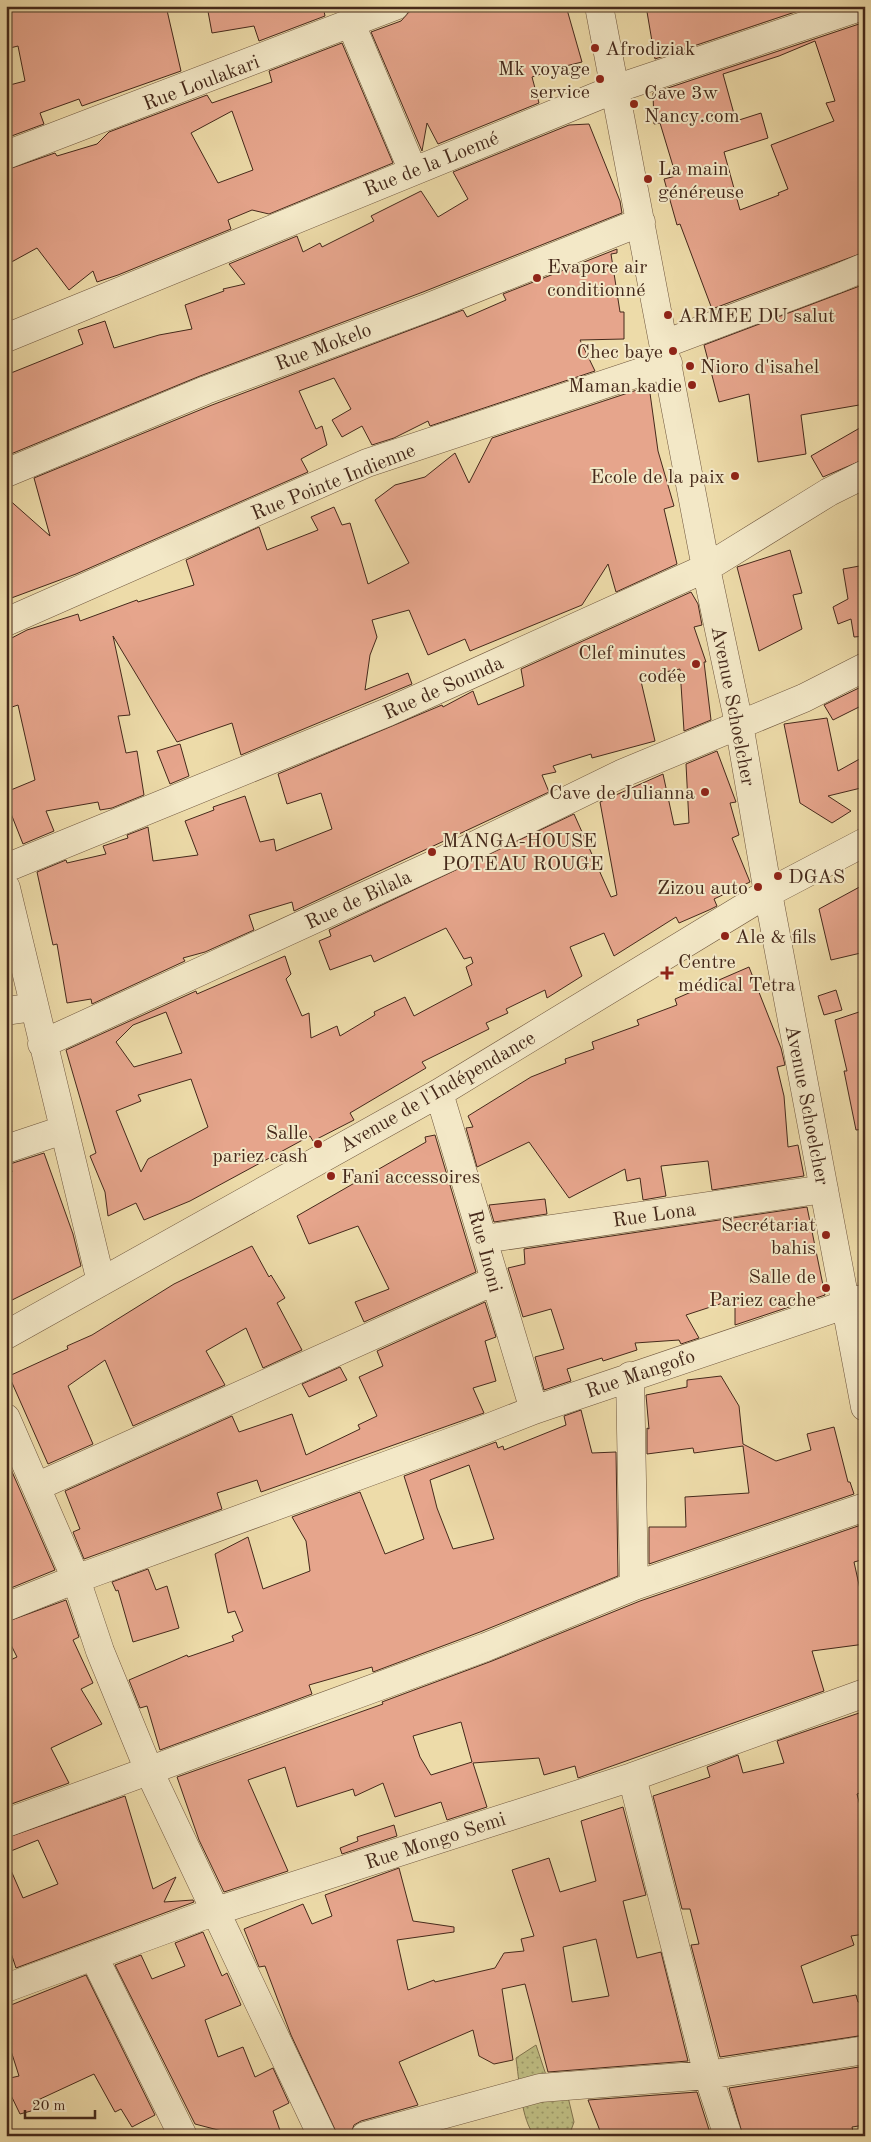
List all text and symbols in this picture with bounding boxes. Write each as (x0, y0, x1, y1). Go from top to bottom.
place label: Afrodiziak (605, 40, 695, 60)
marker: Afrodiziak (589, 42, 601, 54)
street label: Rue Loulakari (141, 52, 263, 115)
place label: Mk voyage service (498, 60, 590, 103)
marker: Mk voyage service (594, 73, 606, 85)
place label: Cave 3w Nancy.com (644, 84, 740, 127)
marker: Cave 3w Nancy.com (628, 98, 640, 110)
street label: Rue de la Loemé (361, 129, 502, 201)
place label: La main généreuse (658, 160, 744, 203)
marker: La main généreuse (642, 173, 654, 185)
place label: Evapore air conditionné (547, 258, 647, 301)
marker: Evapore air conditionné (531, 272, 543, 284)
place label: ARMEE DU salut (678, 307, 835, 327)
marker: ARMEE DU salut (662, 309, 674, 321)
street label: Rue Mokelo (273, 320, 375, 375)
place label: Chec baye (577, 343, 663, 363)
marker: Chec baye (667, 345, 679, 357)
place label: Nioro d'isahel (700, 358, 819, 378)
marker: Nioro d'isahel (684, 360, 696, 372)
place label: Maman kadie (568, 377, 682, 397)
marker: Maman kadie (686, 379, 698, 391)
street label: Rue Pointe Indienne (249, 441, 419, 525)
place label: Ecole de la paix (590, 468, 725, 488)
marker: Ecole de la paix (729, 470, 741, 482)
street label: Avenue Schoelcher (707, 625, 757, 788)
place label: Clef minutes codée (578, 644, 686, 687)
street label: Rue de Sounda (381, 653, 507, 724)
marker: Clef minutes codée (690, 658, 702, 670)
place label: Cave de Julianna (549, 784, 695, 804)
marker: Cave de Julianna (699, 786, 711, 798)
place label: MANGA-HOUSE POTEAU ROUGE (442, 832, 604, 875)
marker: MANGA-HOUSE POTEAU ROUGE (426, 846, 438, 858)
street label: Rue de Bilala (303, 867, 415, 934)
place label: DGAS (788, 868, 845, 888)
marker: DGAS (772, 870, 784, 882)
place label: Zizou auto (657, 879, 748, 899)
marker: Zizou auto (752, 881, 764, 893)
place label: Ale & fils (735, 928, 816, 948)
marker: Ale & fils (719, 930, 731, 942)
place label: Centre médical Tetra (678, 953, 796, 996)
marker: Centre médical Tetra (660, 966, 674, 980)
street label: Avenue Schoelcher (781, 1024, 831, 1187)
street label: Avenue de l'Indépendance (337, 1029, 539, 1157)
place label: Salle pariez cash (212, 1124, 308, 1167)
marker: Salle pariez cash (312, 1138, 324, 1150)
place label: Fani accessoires (341, 1168, 480, 1188)
marker: Fani accessoires (325, 1170, 337, 1182)
street label: Rue Lona (611, 1200, 697, 1232)
street label: Rue Inoni (463, 1208, 505, 1295)
place label: Secrétariat bahis (721, 1216, 816, 1259)
marker: Secrétariat bahis (820, 1229, 832, 1241)
place label: Salle de Pariez cache (709, 1268, 816, 1311)
marker: Salle de Pariez cache (820, 1282, 832, 1294)
street label: Rue Mangofo (583, 1347, 698, 1403)
street label: Rue Mongo Semi (363, 1810, 508, 1874)
scale bar (25, 2087, 95, 2119)
text: 20 m (32, 2099, 66, 2114)

